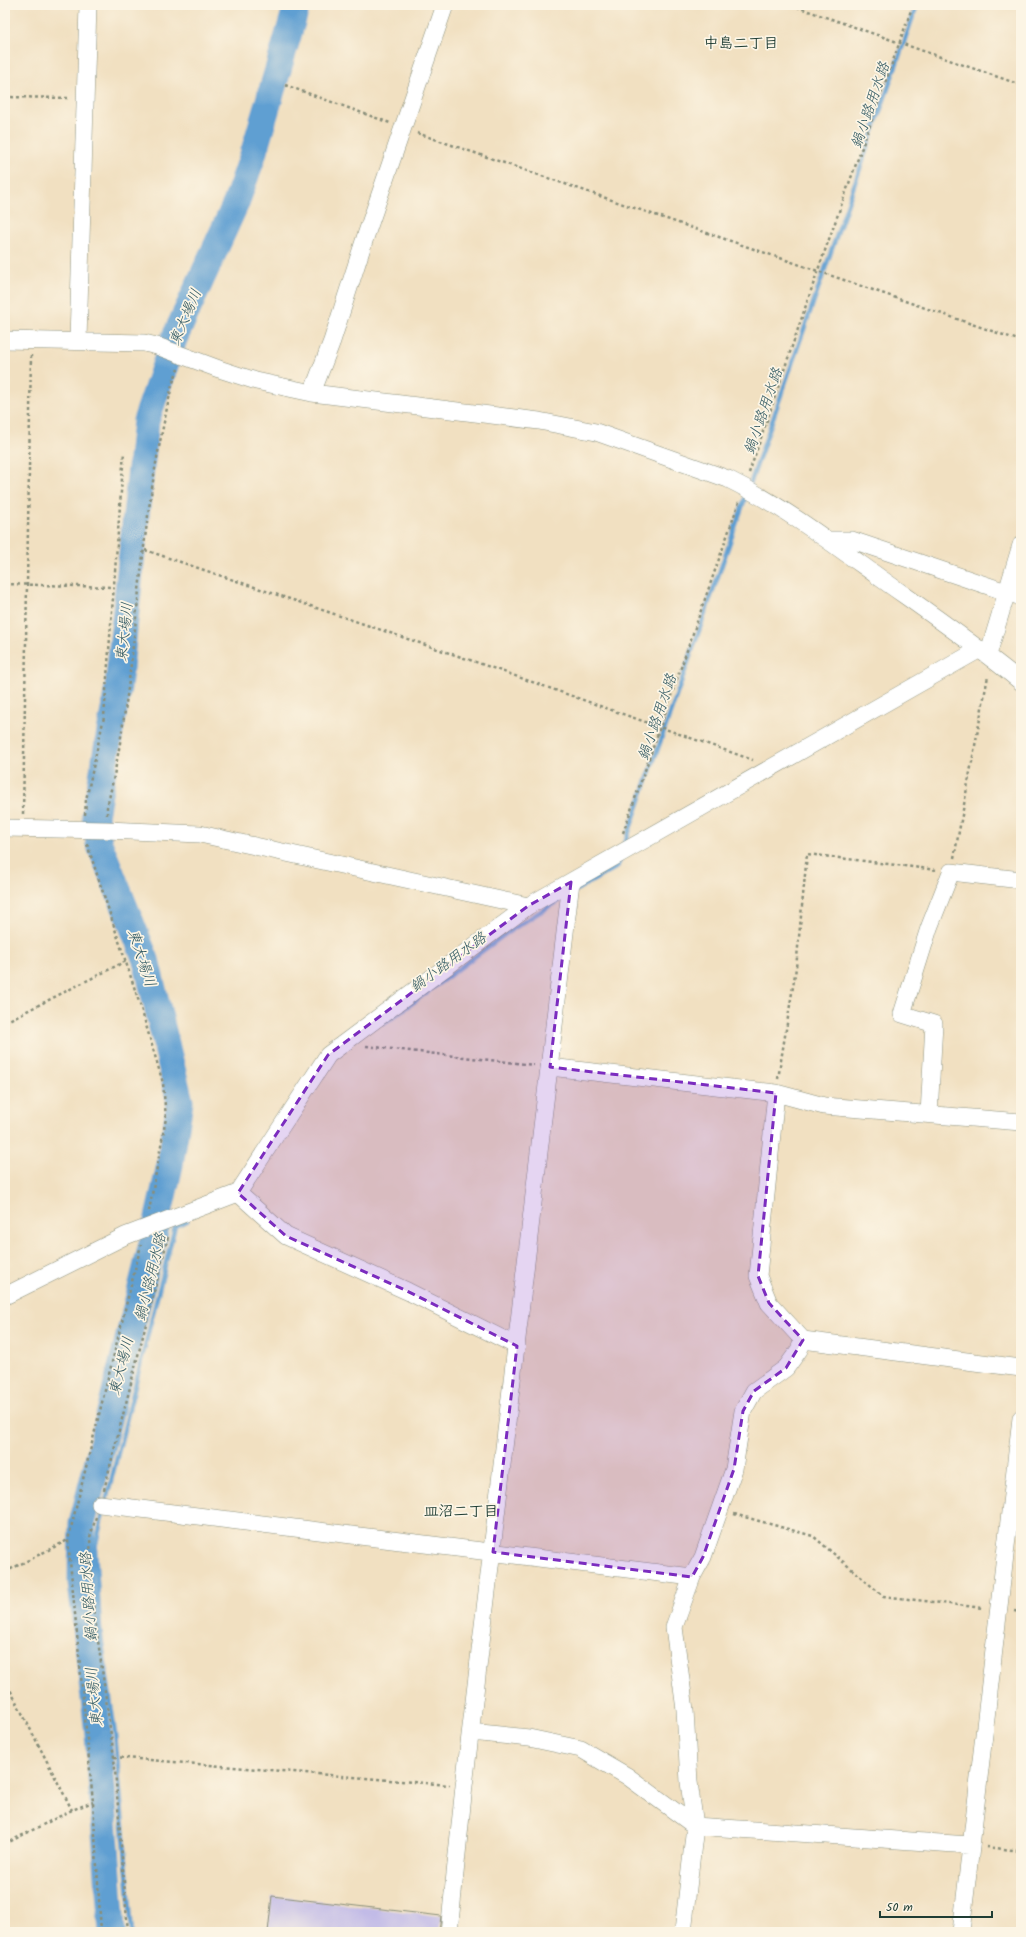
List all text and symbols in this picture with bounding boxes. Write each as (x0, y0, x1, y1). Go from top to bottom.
district label: 中島二丁目 (703, 32, 779, 56)
water label: 鍋小路用水路 (845, 58, 897, 152)
water label: 東大場川 (163, 285, 209, 350)
water label: 鍋小路用水路 (738, 364, 790, 458)
water label: 東大場川 (110, 601, 140, 663)
water label: 鍋小路用水路 (632, 670, 684, 764)
water label: 東大場川 (120, 926, 162, 991)
water label: 鍋小路用水路 (405, 926, 493, 999)
water label: 鍋小路用水路 (128, 1230, 174, 1324)
water label: 東大場川 (103, 1334, 141, 1398)
district label: 皿沼二丁目 (423, 1500, 499, 1524)
water label: 鍋小路用水路 (74, 1550, 104, 1643)
water label: 東大場川 (80, 1666, 110, 1728)
scale bar (880, 1893, 992, 1919)
text: 50 m (886, 1898, 913, 1917)

